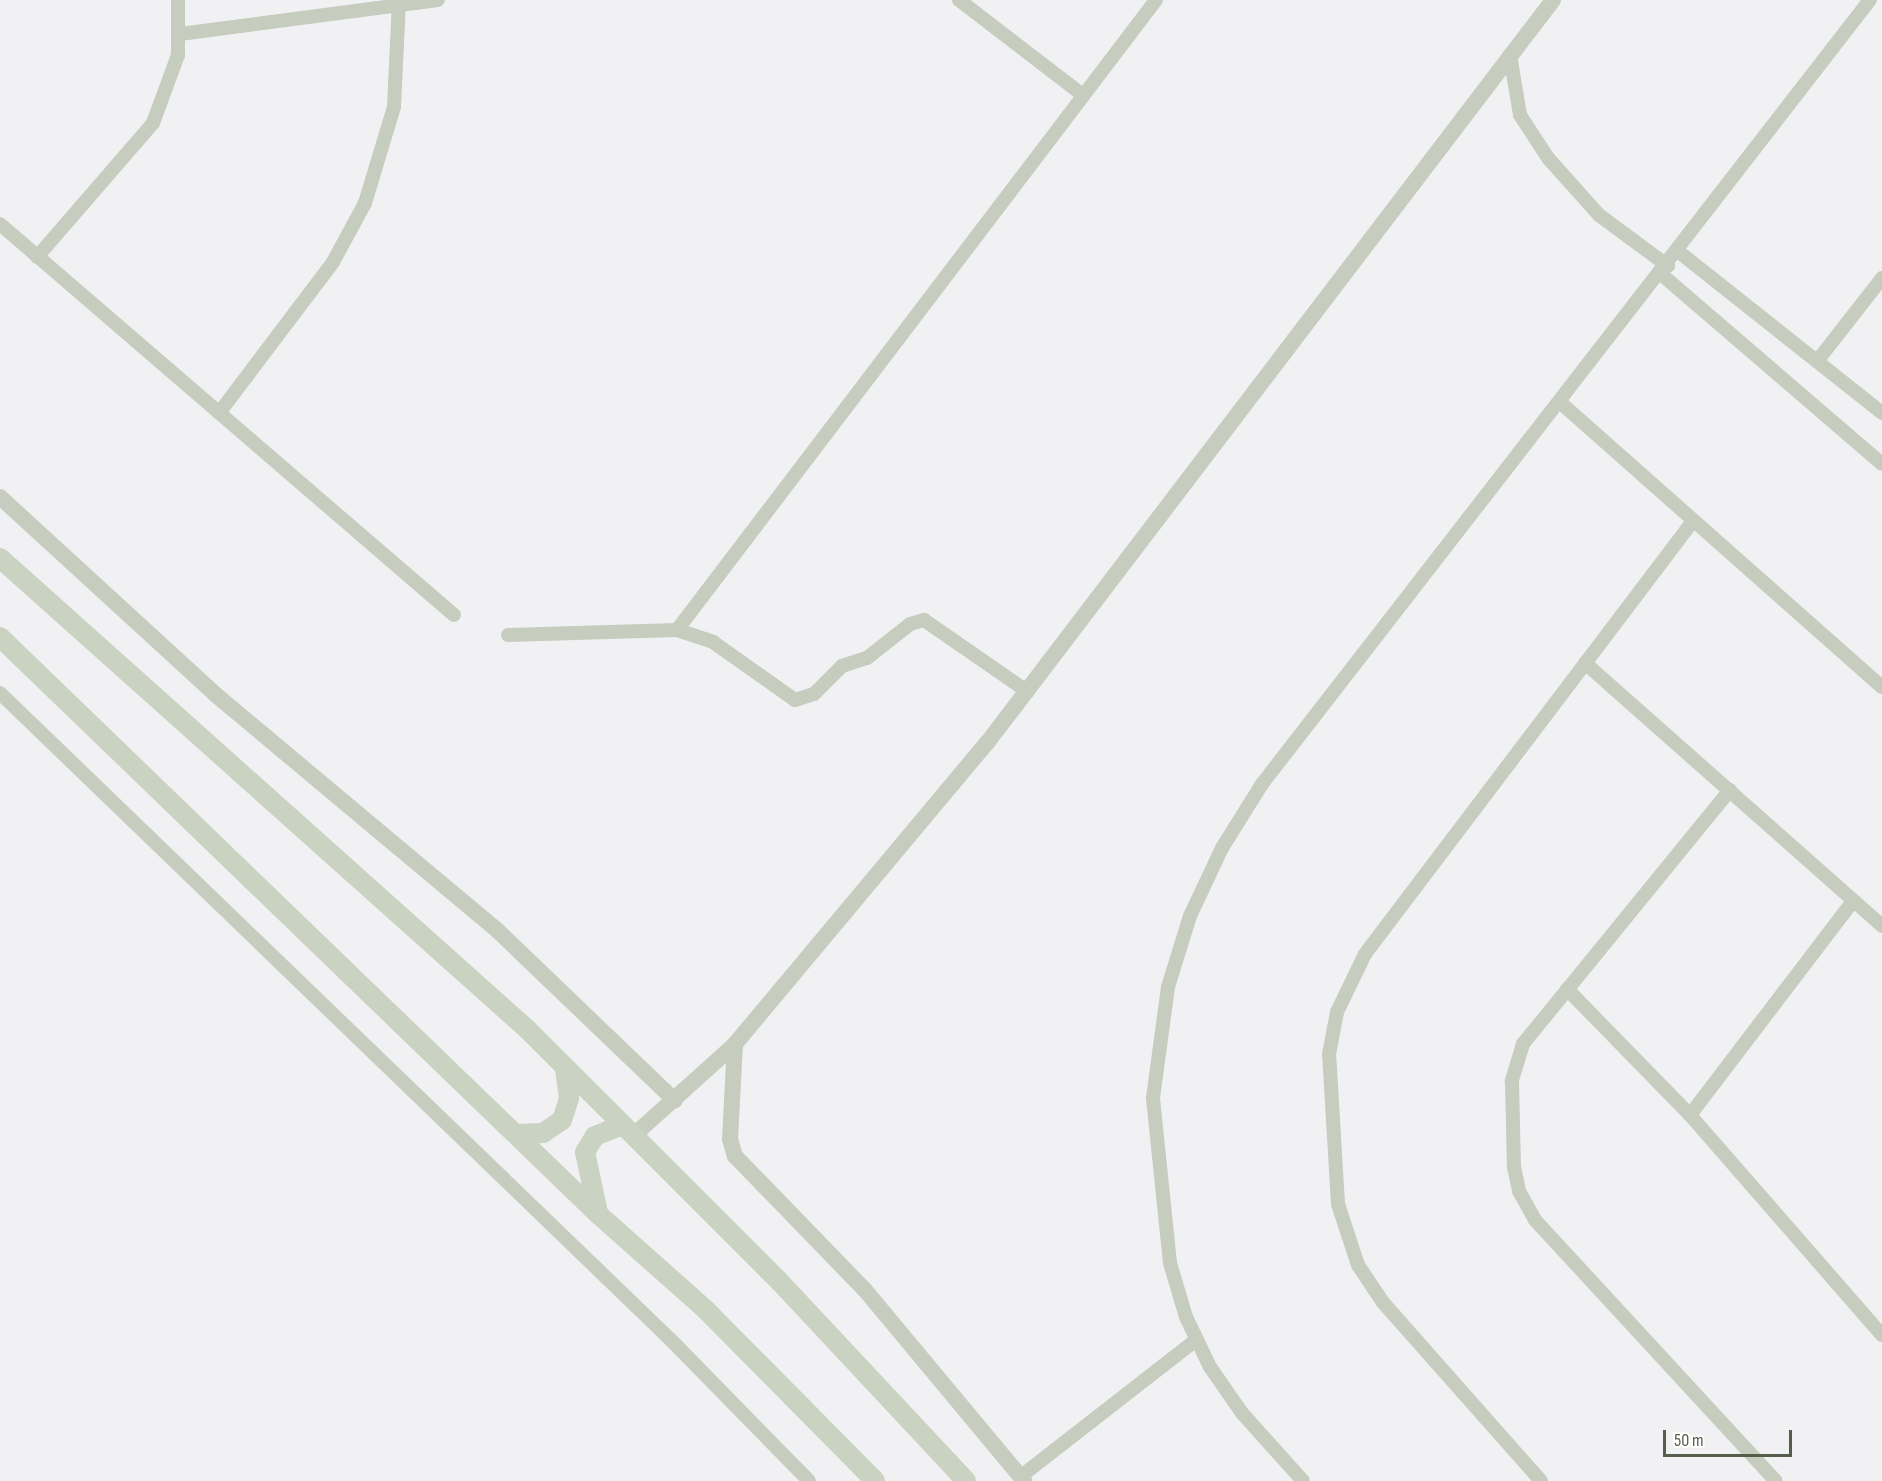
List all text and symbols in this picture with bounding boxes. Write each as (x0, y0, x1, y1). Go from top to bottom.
scale bar (1666, 1418, 1795, 1456)
text: 50 m (1674, 1430, 1704, 1451)

